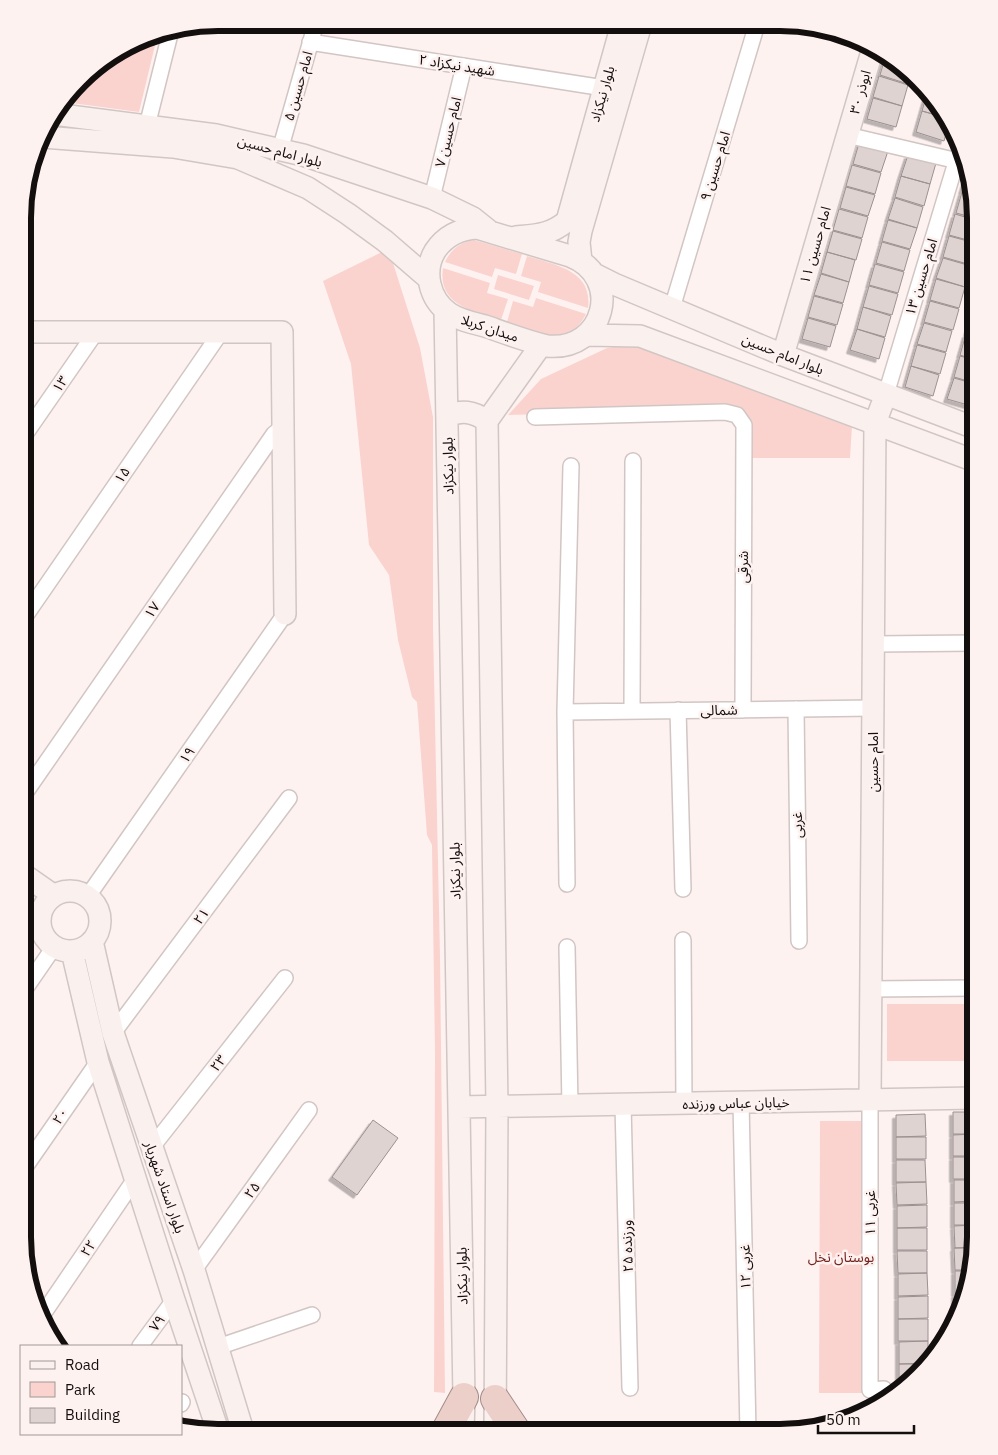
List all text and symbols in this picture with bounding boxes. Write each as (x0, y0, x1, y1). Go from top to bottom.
street label: امام حسین ۵ (279, 49, 318, 124)
street label: شهید نیکزاد ۲ (418, 50, 496, 80)
street label: بلوار نیکزاد (585, 64, 619, 124)
street label: ابوذر ۳۰ (845, 68, 875, 116)
street label: امام حسین ۷ (431, 95, 467, 169)
street label: امام حسین ۹ (696, 129, 736, 204)
street label: بلوار امام حسین (235, 131, 324, 173)
street label: امام حسین ۱۱ (795, 204, 837, 286)
street label: امام حسین ۱۳ (901, 236, 943, 318)
street label: میدان کربلا (459, 310, 521, 346)
street label: بلوار امام حسین (739, 329, 827, 381)
street label: ۱۳ (48, 372, 72, 396)
street label: بلوار نیکزاد (438, 437, 458, 495)
street label: ۱۵ (110, 463, 134, 487)
street label: شرقی (734, 551, 752, 583)
street label: ۱۷ (140, 598, 164, 622)
street label: شمالی (700, 701, 738, 719)
street label: امام حسین (864, 732, 884, 792)
street label: ۱۹ (175, 743, 199, 767)
street label: غربی (788, 812, 806, 838)
street label: بلوار نیکزاد (445, 842, 465, 900)
street label: ۲۱ (189, 904, 213, 928)
street label: ۲۳ (206, 1051, 230, 1075)
street label: خیابان عباس ورزنده (682, 1093, 790, 1113)
street label: ۲۰ (48, 1104, 72, 1128)
street label: بلوار استاد شهریار (140, 1137, 189, 1236)
street label: ۲۵ (240, 1178, 264, 1202)
street label: غربی ۱۱ (861, 1190, 879, 1236)
street label: ورزنده ۲۵ (617, 1220, 637, 1272)
street label: ۲۲ (76, 1236, 100, 1260)
street label: غربی ۱۲ (736, 1244, 754, 1290)
street label: بلوار نیکزاد (452, 1247, 472, 1305)
park label: بوستان نخل (808, 1248, 874, 1266)
street label: ۷۹ (145, 1311, 169, 1335)
legend (20, 1345, 182, 1435)
text: Road (65, 1355, 100, 1374)
text: Park (65, 1380, 95, 1399)
scale bar (818, 1402, 914, 1434)
text: Building (65, 1405, 120, 1424)
text: 50 m (826, 1410, 861, 1429)

